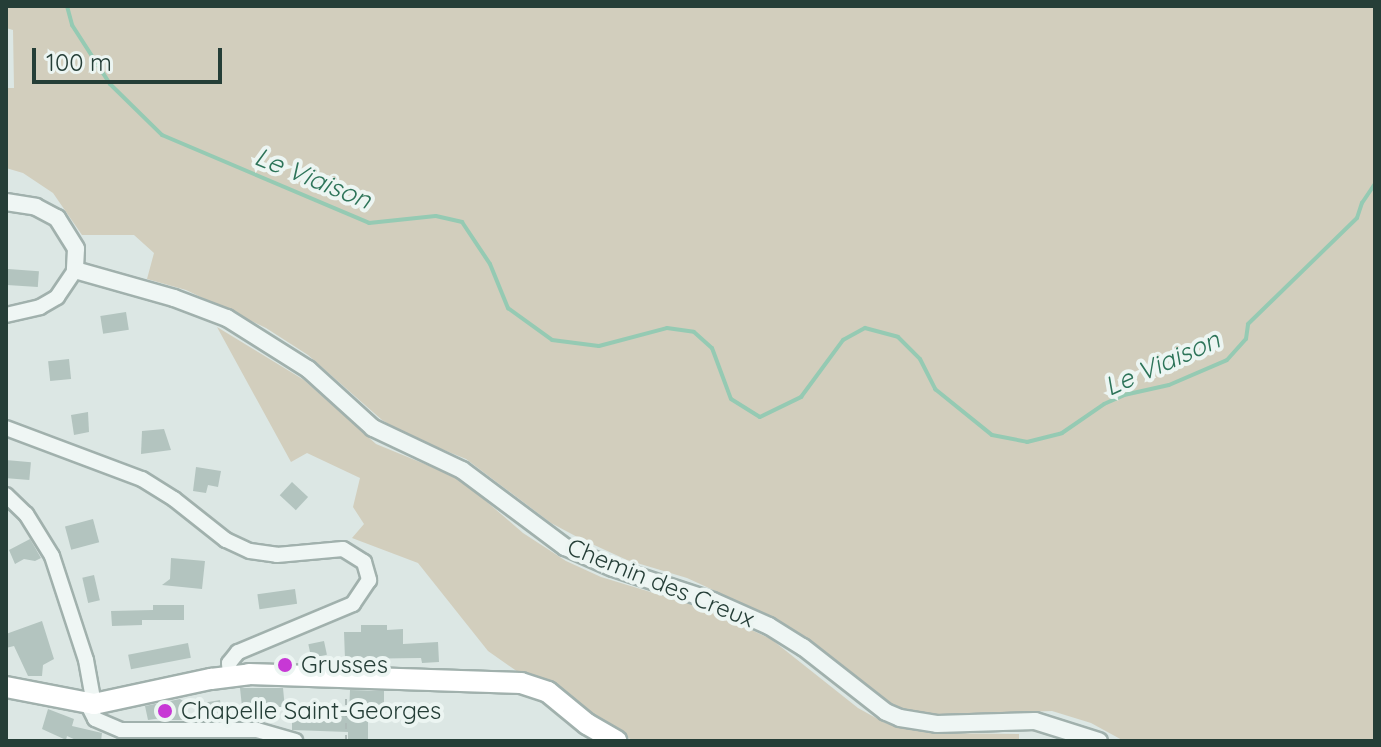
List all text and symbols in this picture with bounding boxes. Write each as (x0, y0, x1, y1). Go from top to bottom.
scale bar (36, 32, 226, 82)
text: 100 m (46, 47, 112, 77)
water label: Le Viaison (250, 141, 376, 215)
water label: Le Viaison (1100, 324, 1224, 402)
street label: Chemin des Creux (563, 532, 759, 634)
place label: Grusses (301, 651, 388, 679)
marker: Grusses (276, 656, 294, 674)
place label: Chapelle Saint-Georges (181, 697, 441, 725)
marker: Chapelle Saint-Georges (156, 702, 174, 720)

